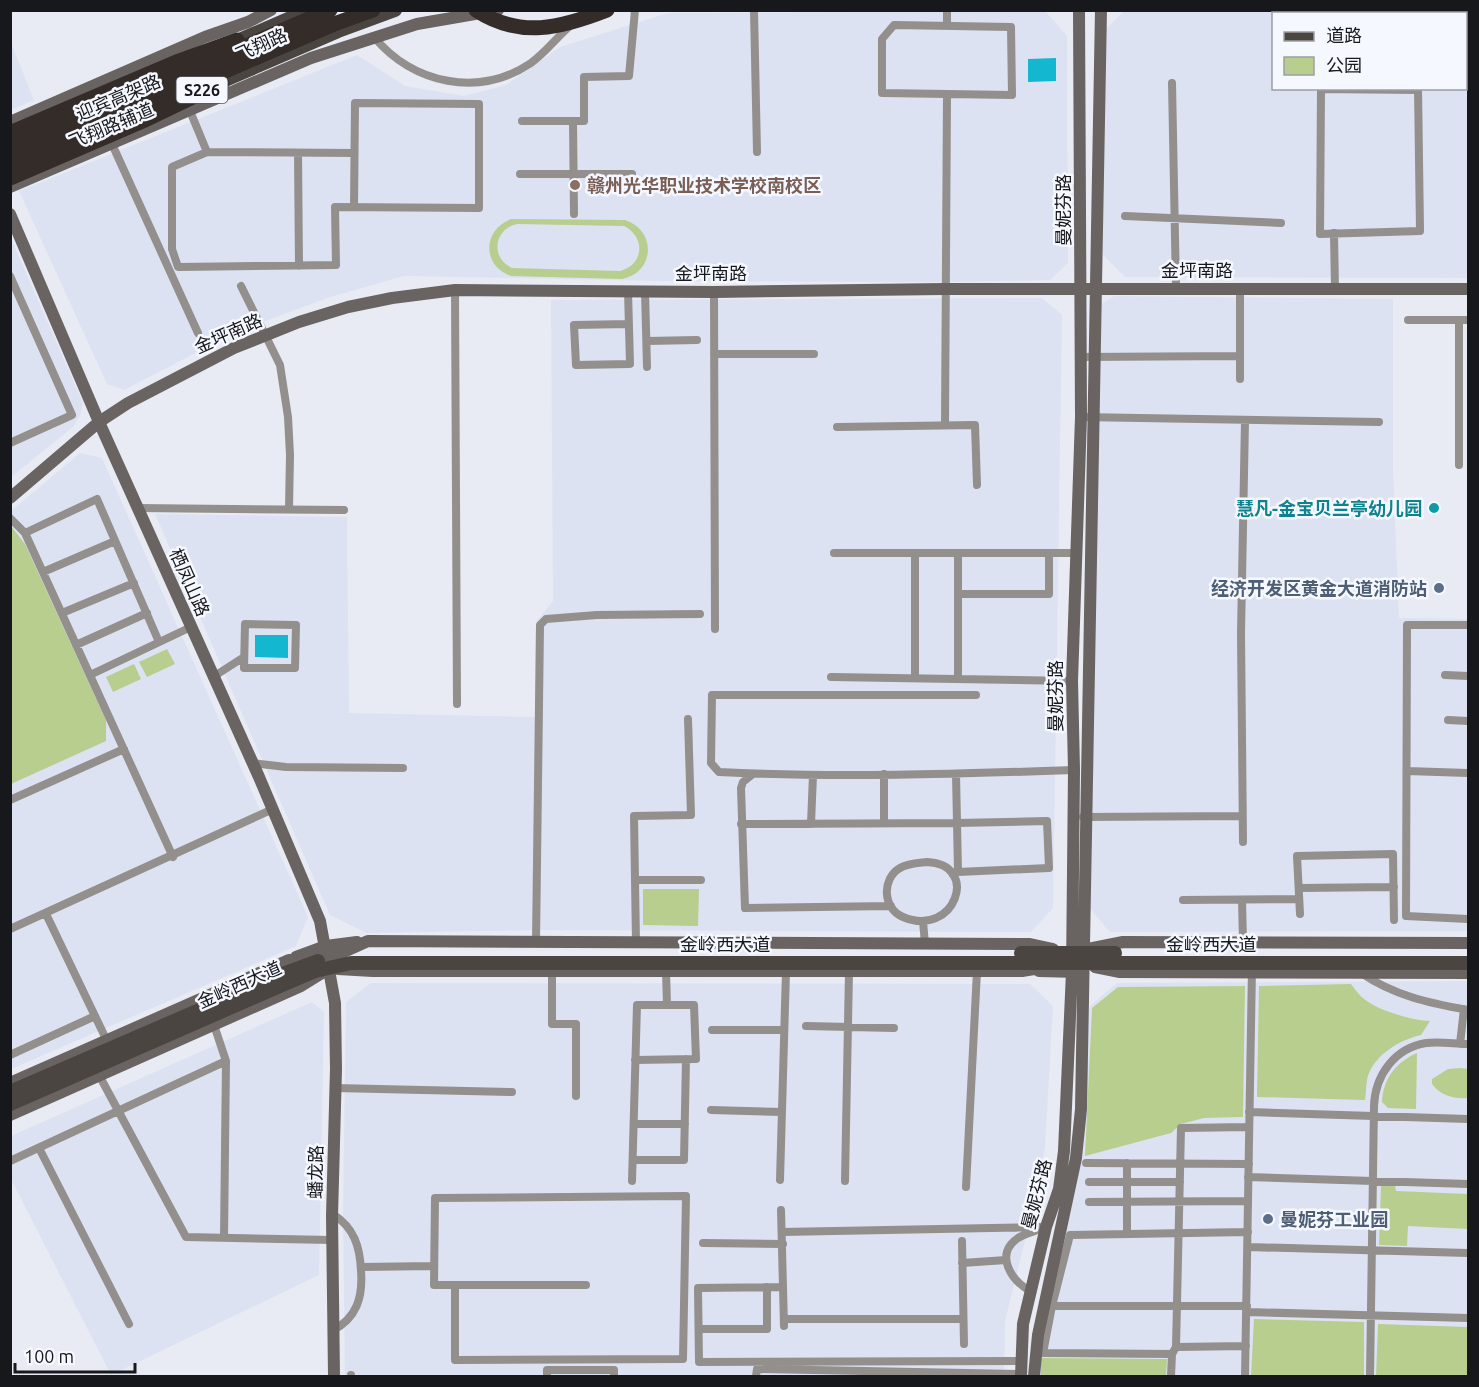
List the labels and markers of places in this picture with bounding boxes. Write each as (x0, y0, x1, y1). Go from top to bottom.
place label: 赣州光华职业技术学校南校区 (587, 175, 821, 195)
marker: 赣州光华职业技术学校南校区 (568, 178, 582, 192)
place label: 慧凡-金宝贝兰亭幼儿园 (1236, 498, 1422, 518)
marker: 慧凡-金宝贝兰亭幼儿园 (1427, 501, 1441, 515)
place label: 经济开发区黄金大道消防站 (1211, 578, 1427, 598)
marker: 经济开发区黄金大道消防站 (1432, 581, 1446, 595)
place label: 曼妮芬工业园 (1280, 1209, 1388, 1229)
marker: 曼妮芬工业园 (1261, 1212, 1275, 1226)

